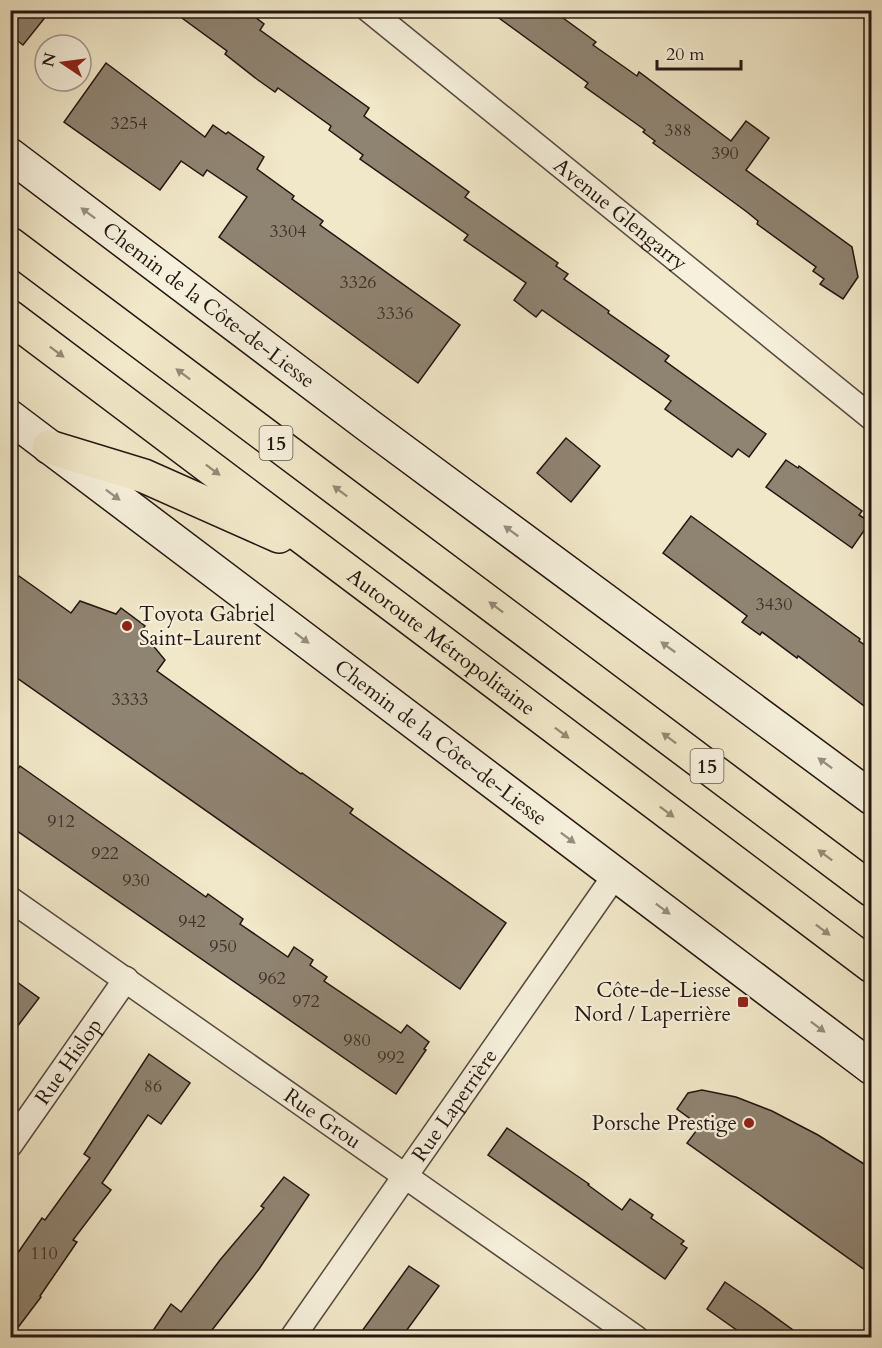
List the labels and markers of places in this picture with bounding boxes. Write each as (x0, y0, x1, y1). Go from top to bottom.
place label: Toyota Gabriel Saint-Laurent (139, 600, 275, 653)
marker: Toyota Gabriel Saint-Laurent (120, 619, 134, 633)
place label: Côte-de-Liesse Nord / Laperrière (574, 976, 731, 1029)
marker: Côte-de-Liesse Nord / Laperrière (736, 995, 750, 1009)
place label: Porsche Prestige (592, 1109, 737, 1138)
marker: Porsche Prestige (742, 1116, 756, 1130)

